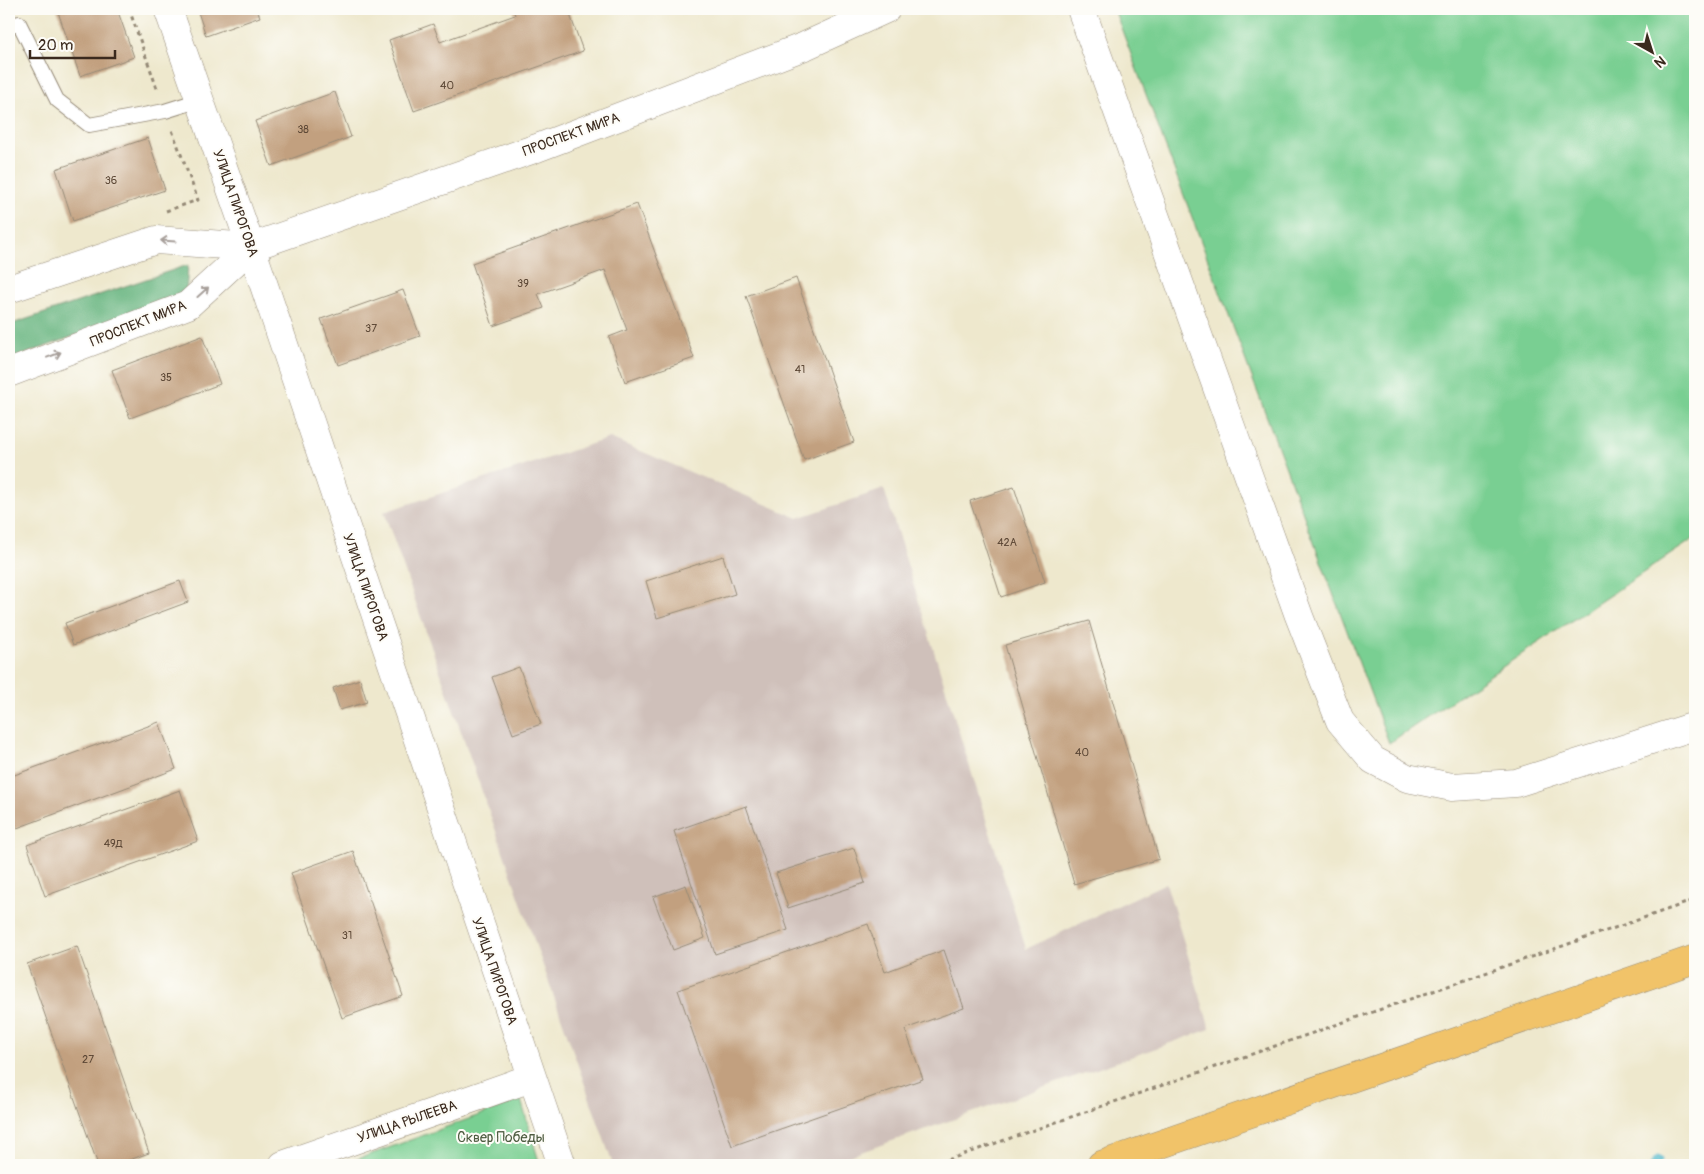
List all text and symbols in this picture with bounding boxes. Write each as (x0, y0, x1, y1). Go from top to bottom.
scale bar (30, 28, 115, 60)
north arrow (1626, 28, 1676, 78)
text: 20 m (38, 36, 73, 55)
text: N (1651, 52, 1669, 71)
house number: 40 (440, 79, 454, 92)
street label: ПРОСПЕКТ МИРА (520, 109, 622, 160)
house number: 38 (297, 123, 309, 136)
street label: УЛИЦА ПИРОГОВА (209, 147, 262, 259)
house number: 36 (105, 174, 117, 187)
one-way arrow (160, 236, 176, 245)
house number: 39 (517, 277, 529, 290)
one-way arrow (196, 286, 209, 298)
street label: ПРОСПЕКТ МИРА (88, 296, 189, 350)
house number: 37 (365, 322, 377, 335)
one-way arrow (47, 350, 62, 359)
house number: 41 (795, 363, 805, 376)
house number: 35 (160, 371, 172, 384)
street label: УЛИЦА ПИРОГОВА (339, 531, 392, 643)
house number: 42А (997, 536, 1017, 549)
house number: 40 (1075, 746, 1089, 759)
house number: 49Д (104, 837, 123, 850)
street label: УЛИЦА ПИРОГОВА (468, 915, 521, 1027)
house number: 31 (342, 929, 352, 942)
house number: 27 (82, 1053, 94, 1066)
street label: УЛИЦА РЫЛЕЕВА (355, 1096, 459, 1146)
park label: Сквер Победы (457, 1129, 545, 1146)

